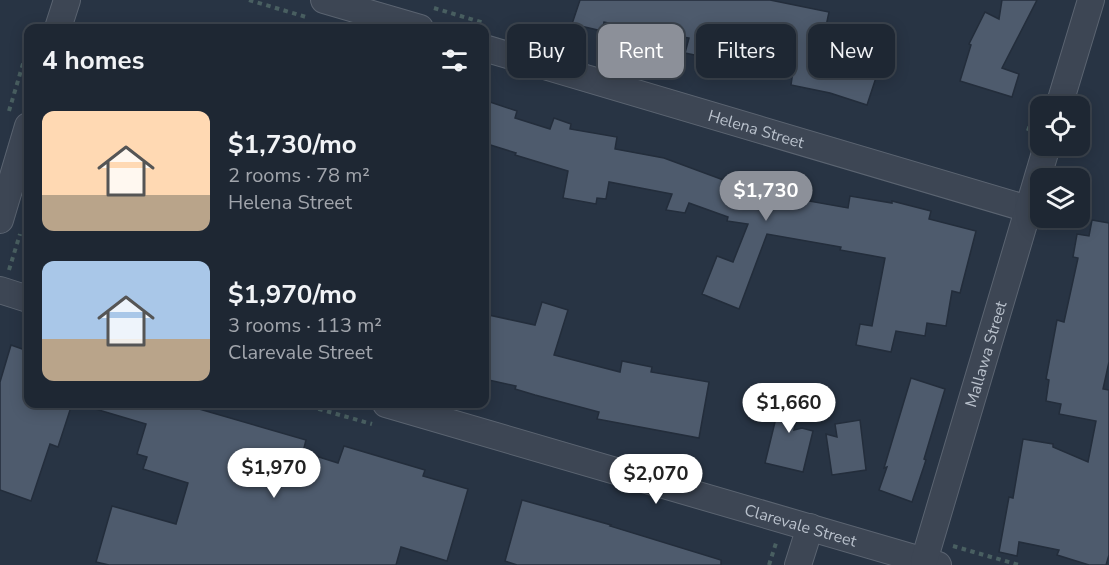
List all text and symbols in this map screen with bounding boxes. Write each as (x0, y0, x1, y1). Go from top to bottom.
chip: Buy (507, 24, 586, 78)
chip: Rent (598, 24, 684, 78)
chip: Filters (696, 24, 796, 78)
chip: New (808, 24, 895, 78)
text: 4 homes (42, 43, 144, 78)
icon: filters (438, 44, 471, 77)
map controls (1030, 96, 1090, 228)
button: locate (1030, 96, 1090, 156)
street label: Helena Street (705, 105, 807, 154)
text: $1,730/mo (228, 127, 357, 162)
icon: home (90, 135, 162, 207)
text: 2 rooms · 78 m² (228, 162, 370, 189)
button: layers (1030, 168, 1090, 228)
pin: $1,730 (717, 171, 815, 222)
text: $1,730 (734, 177, 798, 204)
text: Helena Street (228, 189, 352, 216)
text: $1,970/mo (228, 277, 357, 312)
icon: home (90, 285, 162, 357)
street label: Mallawa Street (960, 298, 1013, 410)
text: 3 rooms · 113 m² (228, 312, 382, 339)
text: Clarevale Street (228, 339, 372, 366)
pin: $1,660 (740, 383, 838, 434)
text: $1,660 (757, 389, 821, 416)
pin: $1,970 (225, 448, 323, 499)
text: $1,970 (242, 454, 306, 481)
pin: $2,070 (607, 454, 705, 505)
text: $2,070 (624, 460, 688, 487)
street label: Clarevale Street (742, 499, 859, 553)

